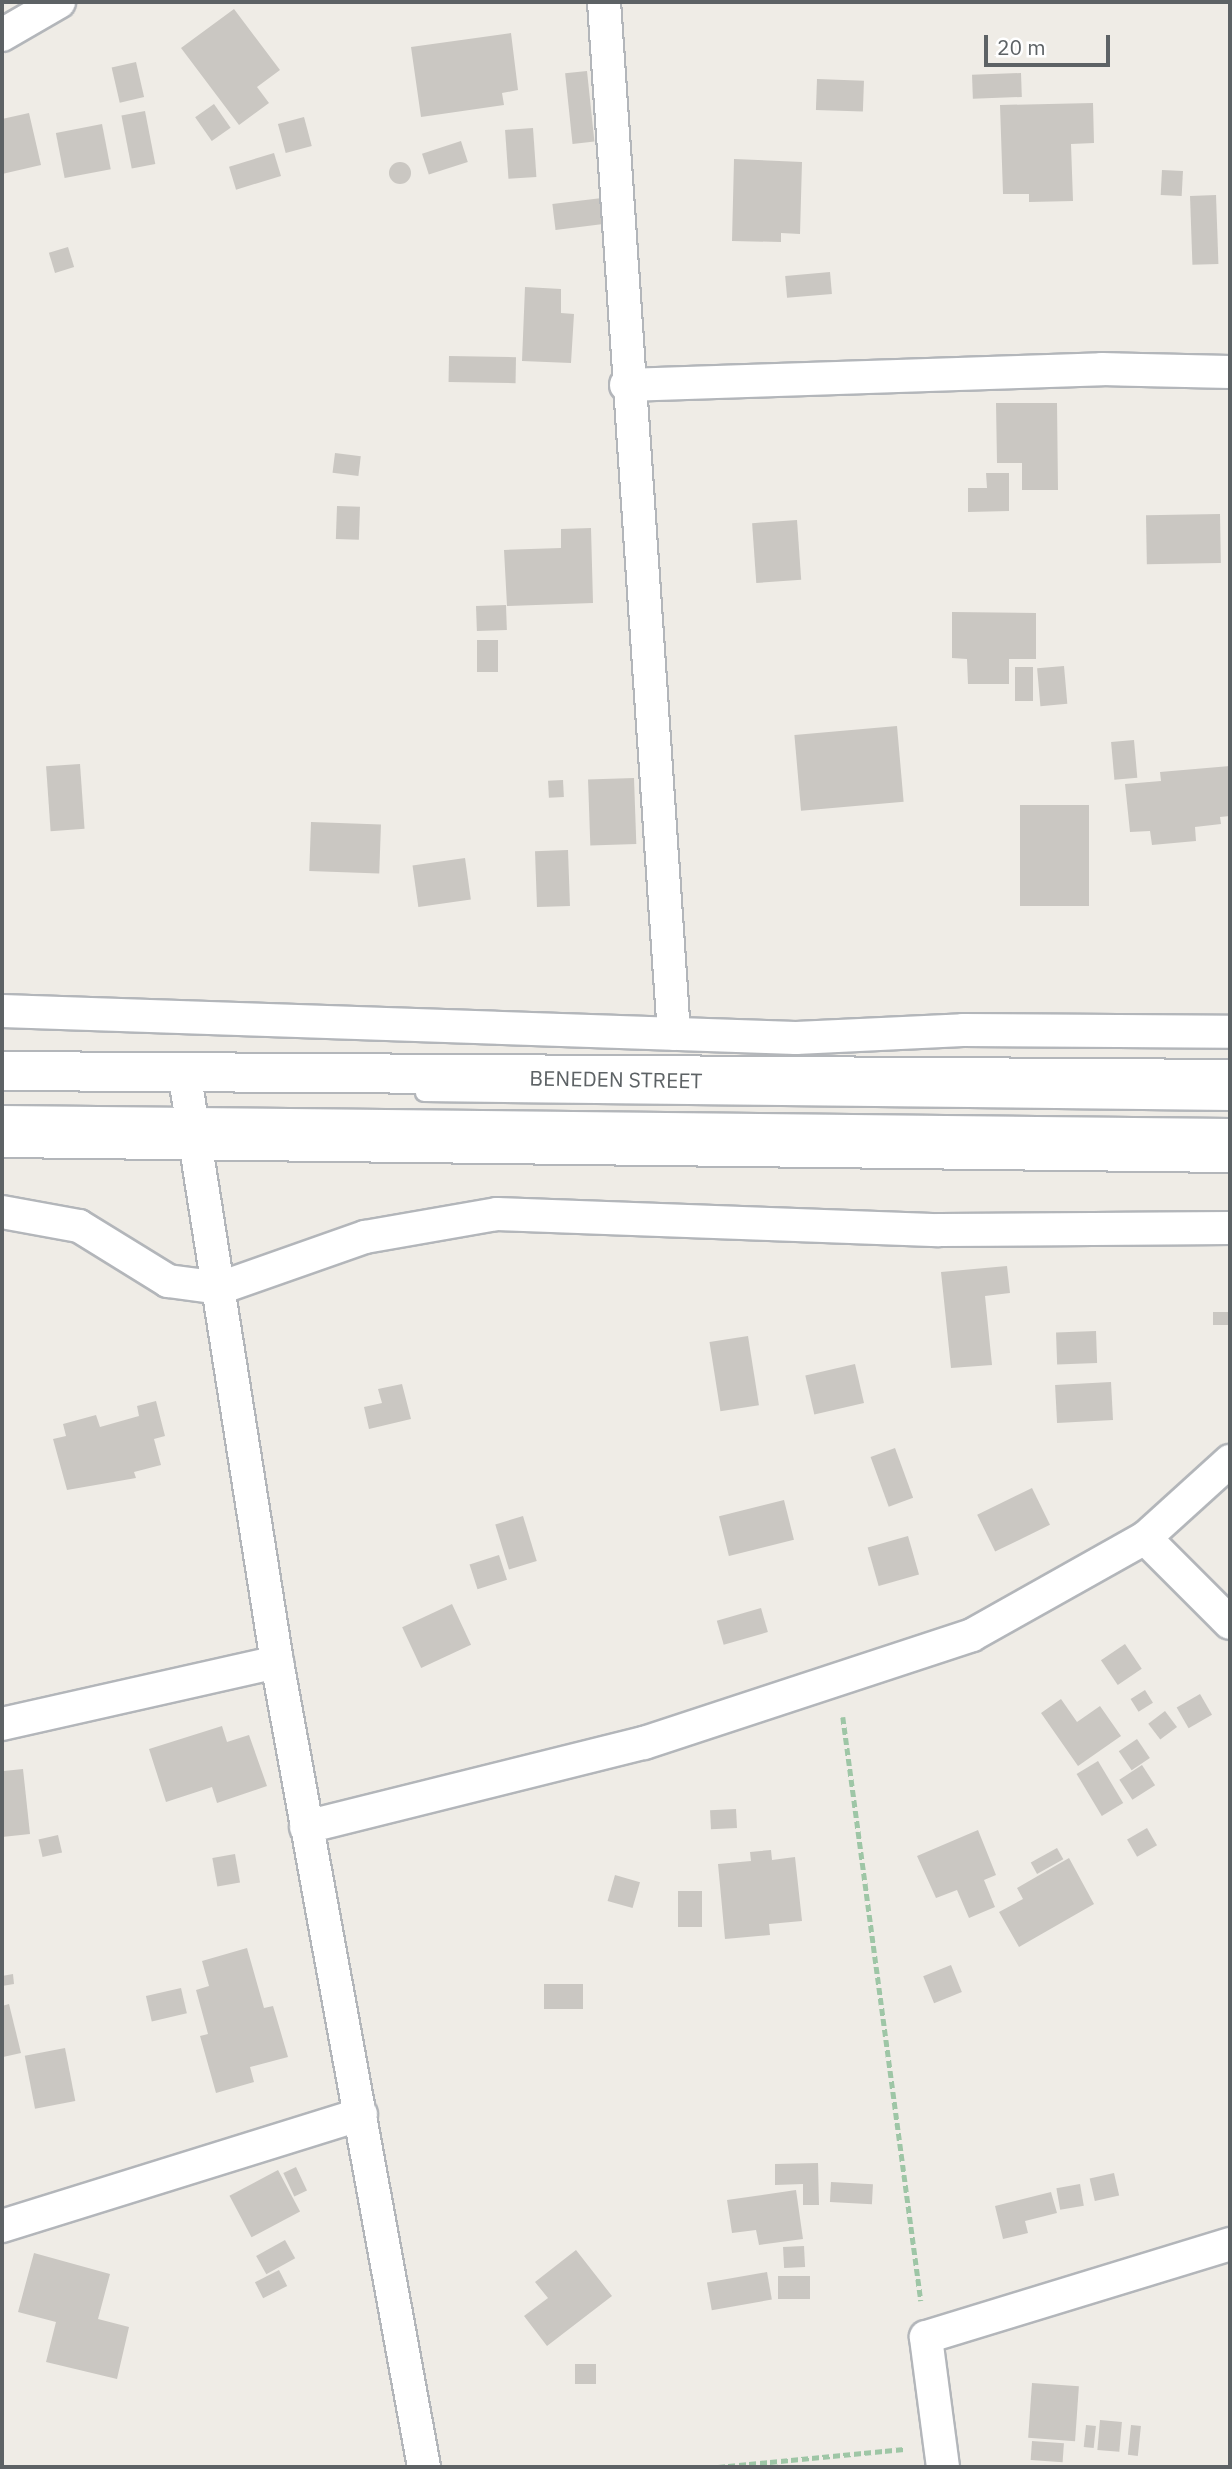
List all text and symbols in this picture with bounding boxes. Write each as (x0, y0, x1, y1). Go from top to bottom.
scale bar (987, 21, 1113, 65)
text: 20 m (997, 33, 1046, 61)
street label: BENEDEN STREET (529, 1065, 703, 1093)

